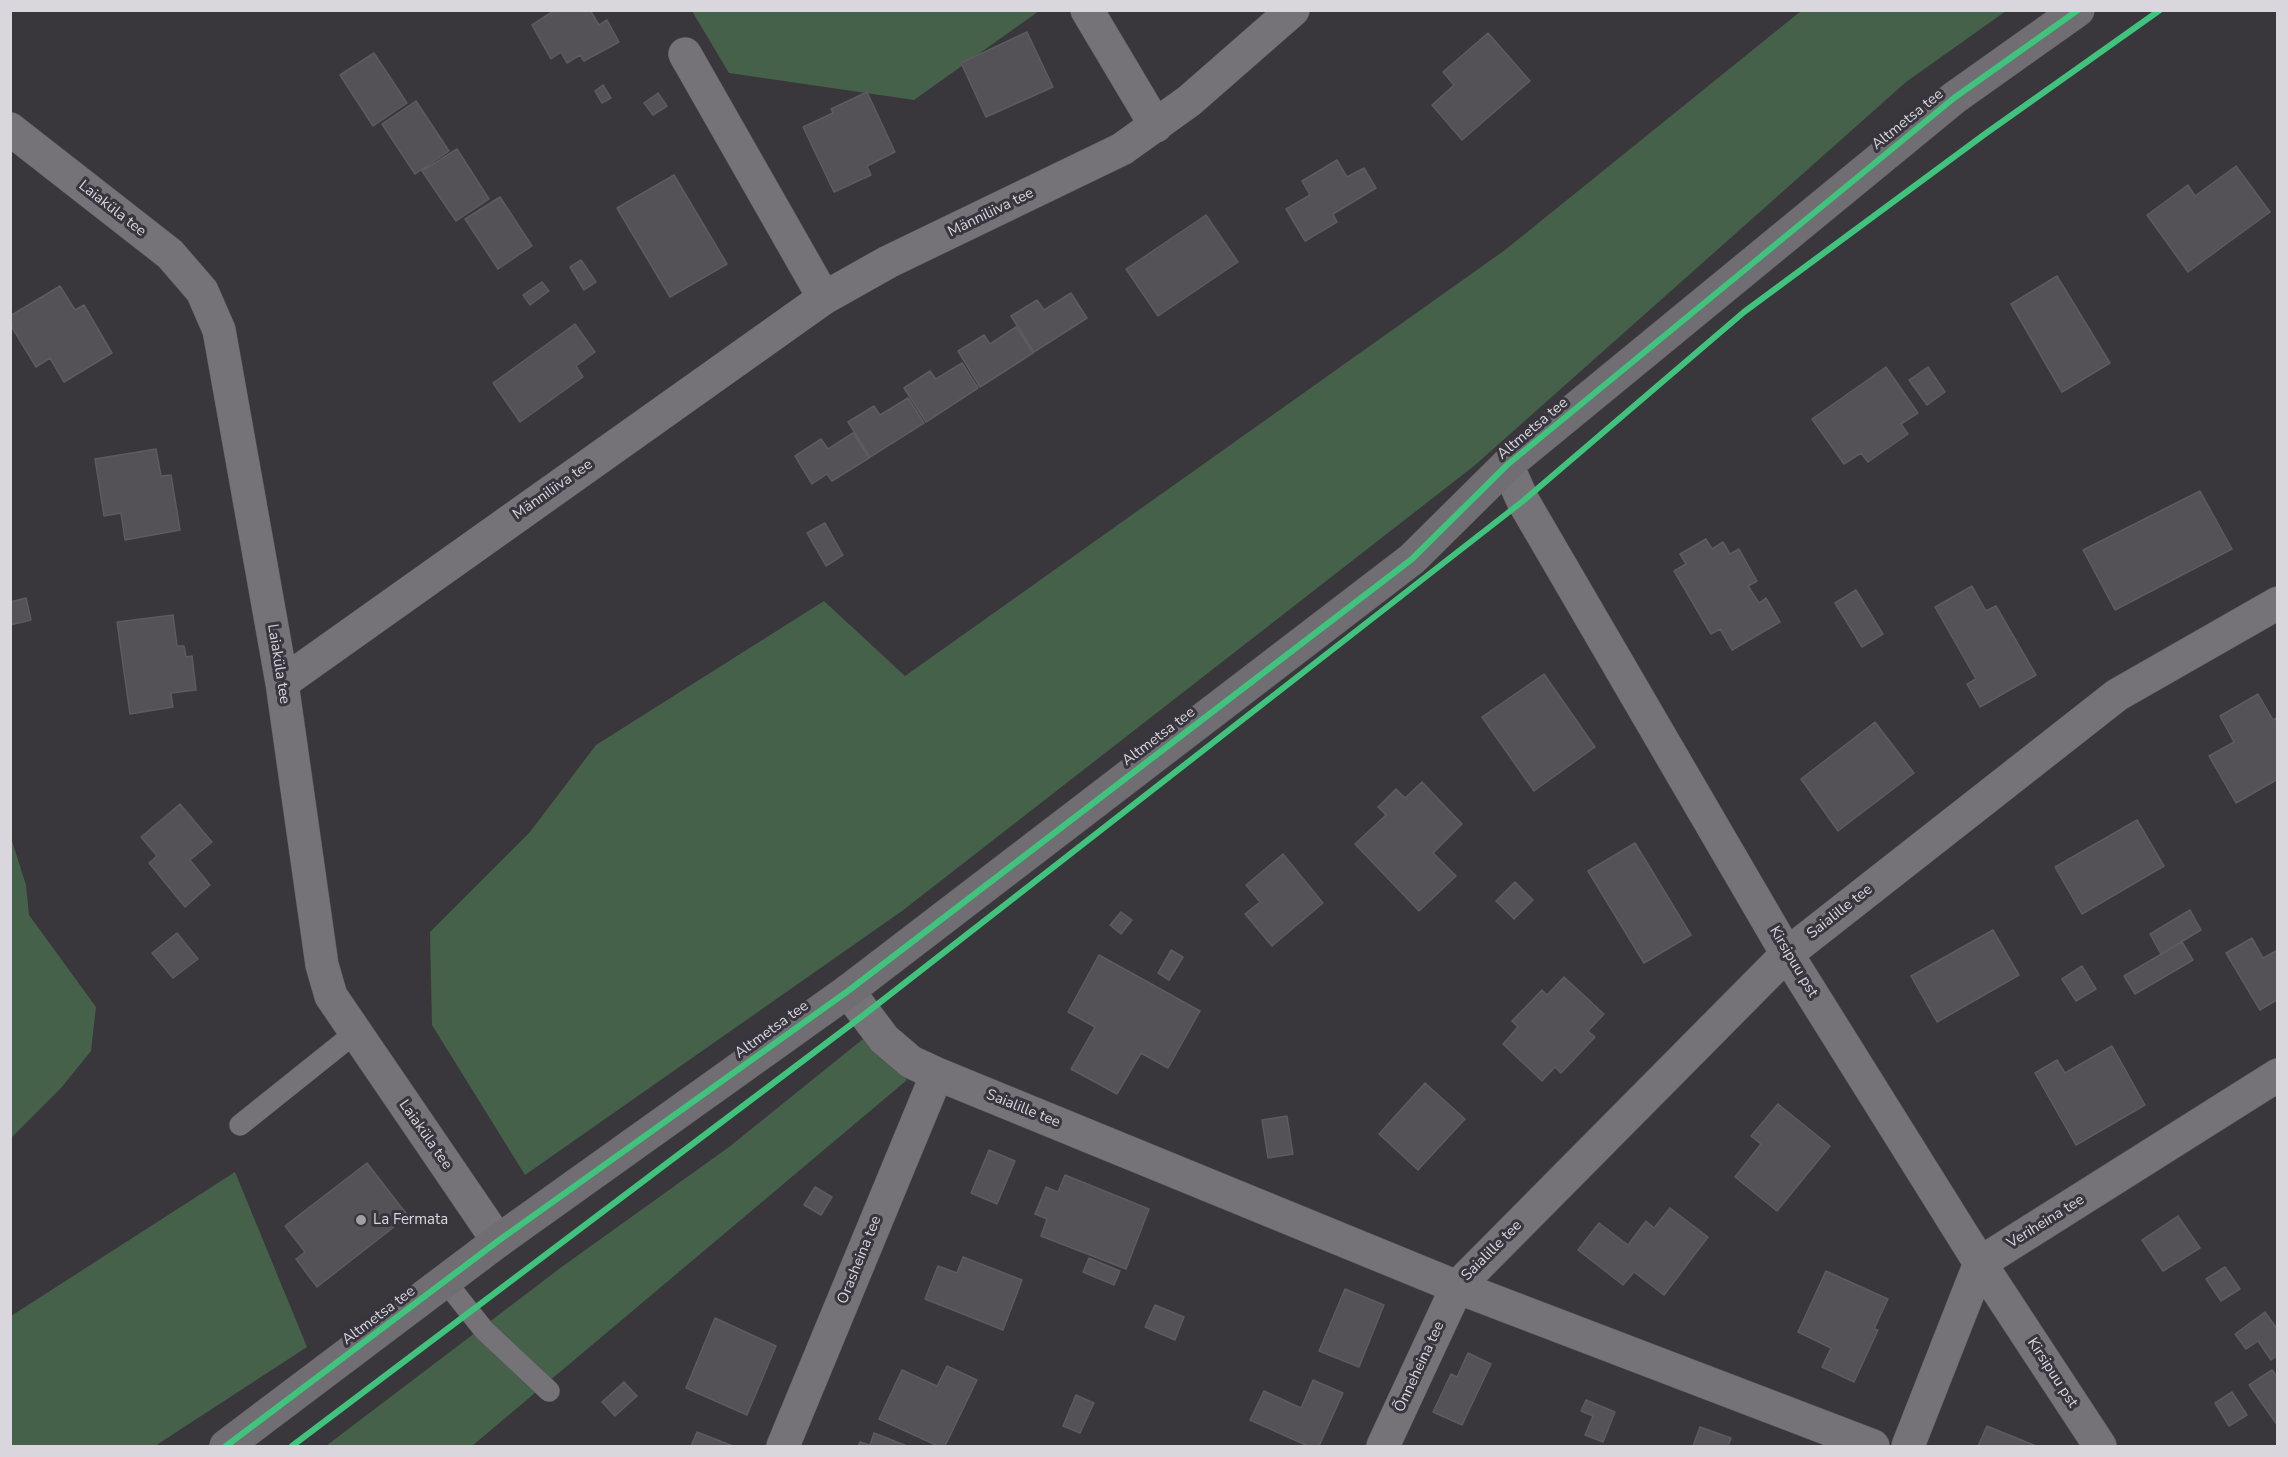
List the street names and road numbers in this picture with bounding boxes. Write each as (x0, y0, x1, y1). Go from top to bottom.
street label: Altmetsa tee (1869, 86, 1947, 154)
street label: Laiaküla tee (75, 177, 149, 241)
street label: Männiliiva tee (945, 184, 1037, 242)
street label: Altmetsa tee (1494, 394, 1572, 464)
street label: Männiliiva tee (510, 456, 596, 524)
street label: Laiaküla tee (263, 623, 293, 705)
street label: Altmetsa tee (1119, 704, 1199, 770)
street label: Saialille tee (1804, 881, 1876, 943)
street label: Kirsipuu pst (1765, 923, 1821, 1001)
street label: Altmetsa tee (732, 997, 812, 1063)
street label: Saialille tee (983, 1086, 1063, 1132)
street label: Laiaküla tee (394, 1097, 456, 1173)
street label: Veriheina tee (2004, 1191, 2088, 1253)
street label: Orasheina tee (834, 1213, 886, 1307)
street label: Saialille tee (1458, 1217, 1526, 1285)
street label: Altmetsa tee (339, 1283, 419, 1349)
street label: Õnneheina tee (1391, 1319, 1449, 1415)
street label: Kirsipuu pst (2023, 1335, 2081, 1411)

